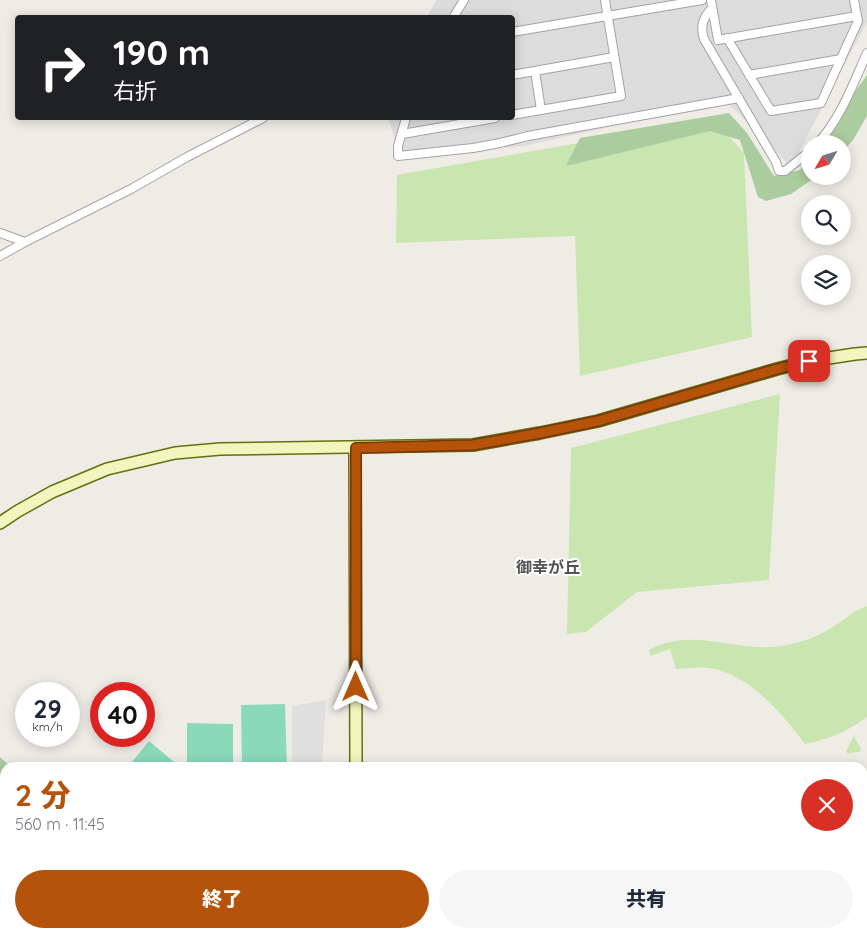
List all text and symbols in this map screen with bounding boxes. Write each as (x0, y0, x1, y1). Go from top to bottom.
text: 190 m (113, 30, 210, 74)
icon: right (30, 35, 95, 100)
text: 右折 (113, 77, 157, 105)
north arrow (801, 135, 851, 185)
map controls (801, 135, 851, 305)
button: search (801, 195, 851, 245)
button: layers (801, 255, 851, 305)
pin (788, 340, 830, 382)
icon: arrive (795, 347, 823, 375)
district label: 御幸が丘 (516, 557, 580, 577)
position arrow (329, 660, 381, 712)
speed limit sign: 40 (90, 682, 155, 747)
text: 29 (33, 693, 62, 724)
text: km/h (32, 719, 63, 734)
text: 2 分 (15, 776, 70, 814)
button: close (801, 779, 853, 831)
text: 560 m · 11:45 (15, 814, 105, 834)
button: 終了 (15, 870, 429, 928)
button: 共有 (439, 870, 853, 928)

